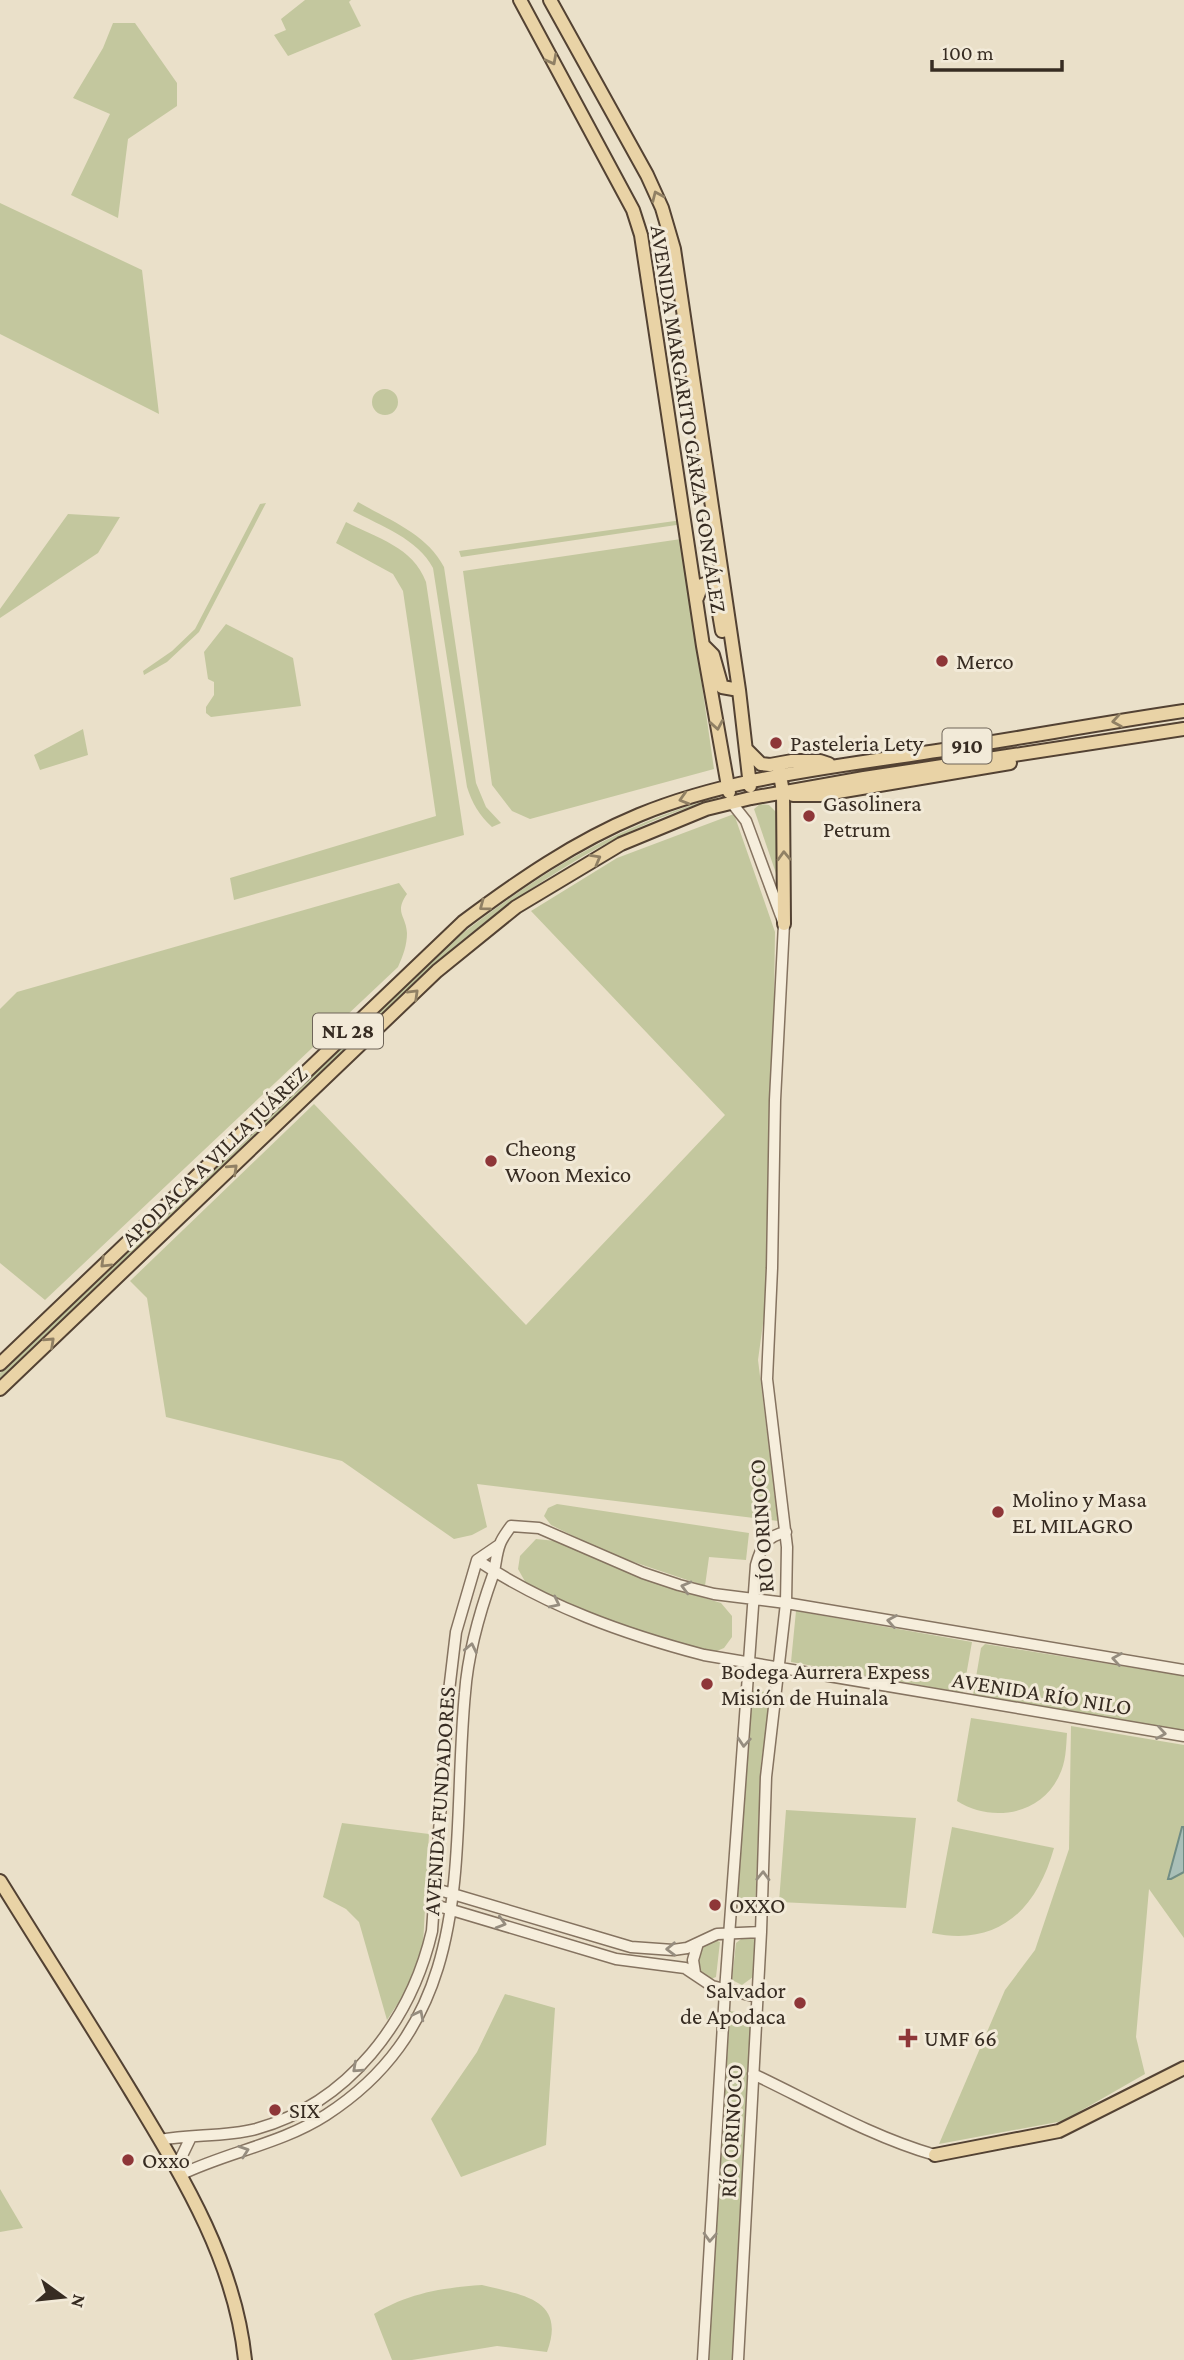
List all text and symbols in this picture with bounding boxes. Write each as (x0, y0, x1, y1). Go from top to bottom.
scale bar (932, 28, 1062, 72)
text: 100 m (942, 41, 994, 65)
one-way arrow (544, 53, 558, 65)
one-way arrow (651, 190, 665, 203)
street label: AVENIDA MARGARITO GARZA GONZÁLEZ (645, 223, 733, 615)
place label: Merco (956, 648, 1014, 674)
marker: Merco (934, 653, 950, 669)
one-way arrow (1111, 713, 1122, 728)
one-way arrow (709, 720, 724, 731)
road number: 910 (942, 728, 992, 764)
place label: Pasteleria Lety (790, 730, 924, 756)
marker: Pasteleria Lety (768, 735, 784, 751)
place label: Gasolinera Petrum (823, 790, 922, 842)
one-way arrow (678, 791, 690, 806)
marker: Gasolinera Petrum (801, 808, 817, 824)
one-way arrow (776, 850, 791, 861)
one-way arrow (588, 854, 601, 867)
one-way arrow (480, 898, 492, 910)
one-way arrow (406, 989, 419, 1002)
road number: NL 28 (313, 1014, 383, 1048)
street label: APODACA A VILLA JUÁREZ (116, 1060, 312, 1252)
place label: Cheong Woon Mexico (505, 1135, 631, 1187)
marker: Cheong Woon Mexico (483, 1153, 499, 1169)
one-way arrow (224, 1164, 237, 1177)
one-way arrow (100, 1255, 113, 1268)
one-way arrow (42, 1338, 55, 1350)
street label: RÍO ORINOCO (743, 1458, 779, 1594)
place label: Molino y Masa EL MILAGRO (1012, 1486, 1147, 1538)
marker: Molino y Masa EL MILAGRO (990, 1504, 1006, 1520)
one-way arrow (680, 1581, 692, 1595)
one-way arrow (548, 1594, 560, 1608)
one-way arrow (886, 1614, 898, 1629)
one-way arrow (463, 1642, 478, 1654)
one-way arrow (1111, 1652, 1123, 1667)
place label: Bodega Aurrera Expess Misión de Huinala (721, 1658, 930, 1710)
street label: AVENIDA RÍO NILO (950, 1666, 1134, 1720)
marker: Bodega Aurrera Expess Misión de Huinala (699, 1676, 715, 1692)
street label: AVENIDA FUNDADORES (418, 1686, 460, 1916)
one-way arrow (1155, 1725, 1167, 1740)
one-way arrow (737, 1736, 752, 1747)
one-way arrow (755, 1870, 770, 1881)
place label: OXXO (729, 1892, 785, 1918)
marker: OXXO (707, 1897, 723, 1913)
one-way arrow (495, 1915, 507, 1930)
one-way arrow (665, 1941, 676, 1956)
place label: Salvador de Apodaca (680, 1977, 786, 2029)
marker: Salvador de Apodaca (792, 1995, 808, 2011)
one-way arrow (410, 2010, 424, 2022)
place label: UMF 66 (924, 2025, 997, 2051)
marker: UMF 66 (898, 2028, 918, 2048)
one-way arrow (352, 2060, 365, 2073)
street label: RÍO ORINOCO (715, 2063, 747, 2199)
place label: SIX (289, 2097, 320, 2123)
marker: SIX (267, 2102, 283, 2118)
one-way arrow (237, 2145, 249, 2159)
place label: Oxxo (142, 2147, 190, 2173)
marker: Oxxo (120, 2152, 136, 2168)
one-way arrow (702, 2232, 717, 2243)
north arrow (28, 2262, 98, 2332)
text: N (67, 2292, 91, 2310)

